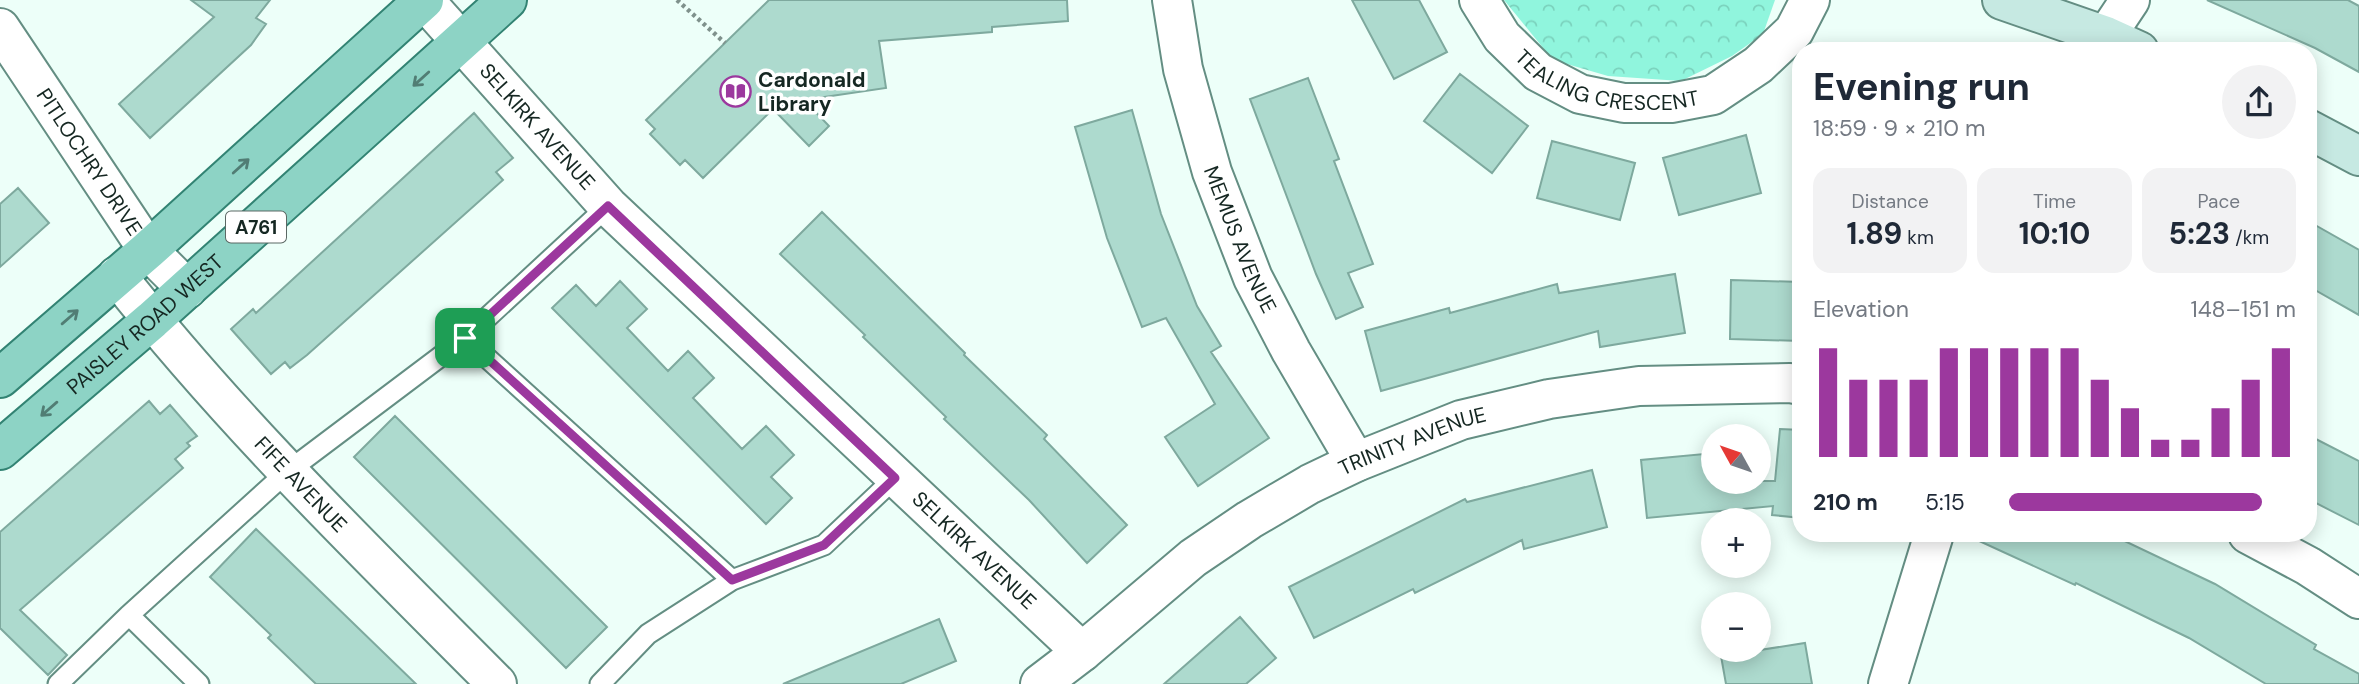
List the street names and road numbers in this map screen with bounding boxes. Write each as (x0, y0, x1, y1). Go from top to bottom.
street label: TEALING CRESCENT (1509, 43, 1701, 117)
street label: SELKIRK AVENUE (473, 58, 601, 196)
street label: PITLOCHRY DRIVE (30, 83, 149, 241)
street label: MEMUS AVENUE (1197, 162, 1283, 318)
road number: A761 (226, 212, 286, 243)
street label: PAISLEY ROAD WEST (61, 248, 230, 401)
street label: TRINITY AVENUE (1334, 401, 1489, 482)
street label: FIFE AVENUE (248, 430, 353, 539)
street label: SELKIRK AVENUE (906, 485, 1042, 616)

